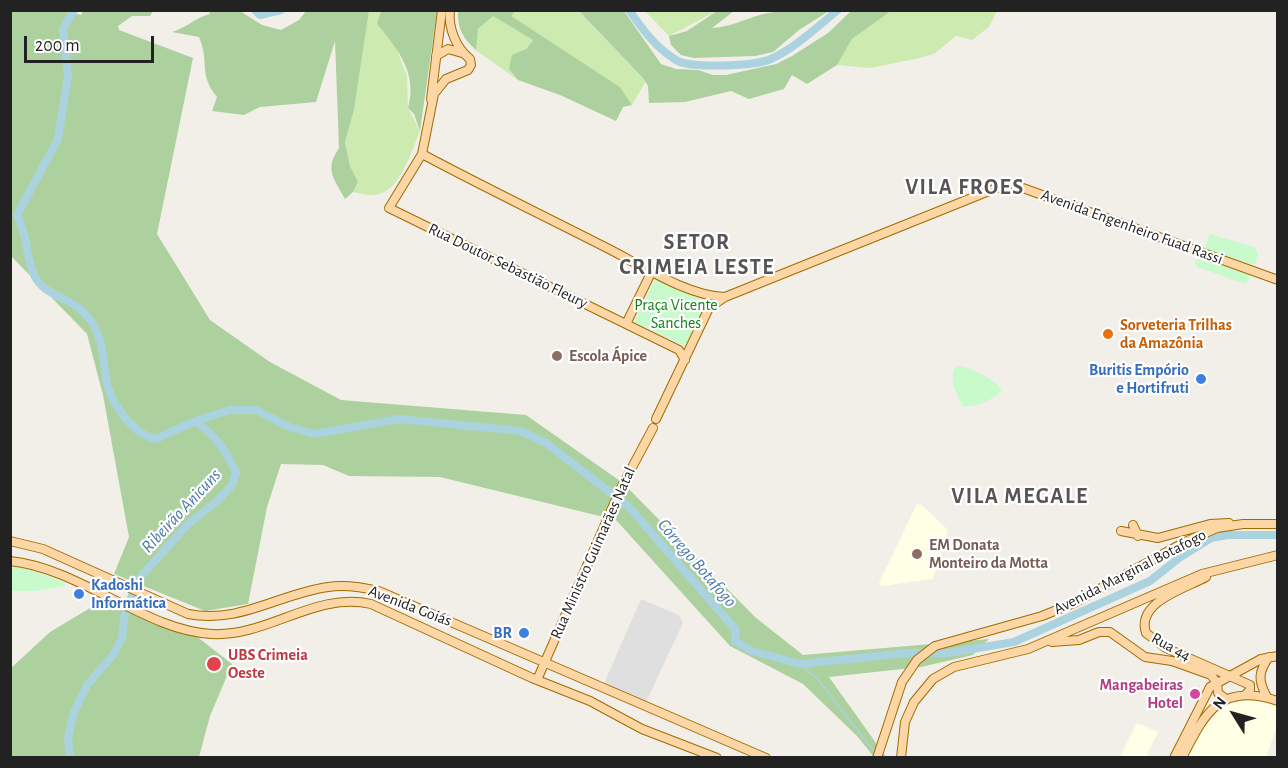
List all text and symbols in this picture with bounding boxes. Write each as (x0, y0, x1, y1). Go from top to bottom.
scale bar (27, 24, 158, 62)
text: 200 m (35, 37, 80, 55)
district label: VILA FROES (905, 174, 1025, 200)
street label: Avenida Engenheiro Fuad Rassi (1038, 185, 1226, 269)
street label: Rua Doutor Sebastião Fleury (425, 219, 591, 313)
district label: SETOR CRIMEIA LESTE (619, 229, 775, 280)
park label: Praça Vicente Sanches (634, 295, 718, 333)
place label: Sorveteria Trilhas da Amazônia (1120, 315, 1232, 353)
marker: Sorveteria Trilhas da Amazônia (1101, 327, 1115, 341)
place label: Escola Ápice (569, 346, 647, 366)
marker: Escola Ápice (550, 349, 564, 363)
place label: Buritis Empório e Hortifruti (1089, 360, 1189, 398)
marker: Buritis Empório e Hortifruti (1194, 372, 1208, 386)
street label: Rua Ministro Guimarães Natal (546, 464, 640, 642)
water label: Ribeirão Anicuns (137, 465, 225, 557)
district label: VILA MEGALE (951, 483, 1089, 509)
water label: Córrego Botafogo (653, 514, 741, 612)
street label: Avenida Marginal Botafogo (1050, 525, 1210, 619)
place label: EM Donata Monteiro da Motta (929, 535, 1048, 573)
marker: EM Donata Monteiro da Motta (910, 547, 924, 561)
place label: Kadoshi Informática (91, 575, 166, 613)
street label: Avenida Goiás (366, 581, 454, 631)
marker: Kadoshi Informática (72, 587, 86, 601)
place label: BR (493, 623, 512, 643)
marker: BR (517, 626, 531, 640)
street label: Rua 44 (1148, 628, 1194, 666)
place label: UBS Crimeia Oeste (228, 645, 308, 683)
marker: UBS Crimeia Oeste (205, 655, 223, 673)
place label: Mangabeiras Hotel (1099, 675, 1183, 713)
north arrow (1204, 684, 1264, 744)
marker: Mangabeiras Hotel (1188, 687, 1202, 701)
text: N (1210, 694, 1229, 712)

